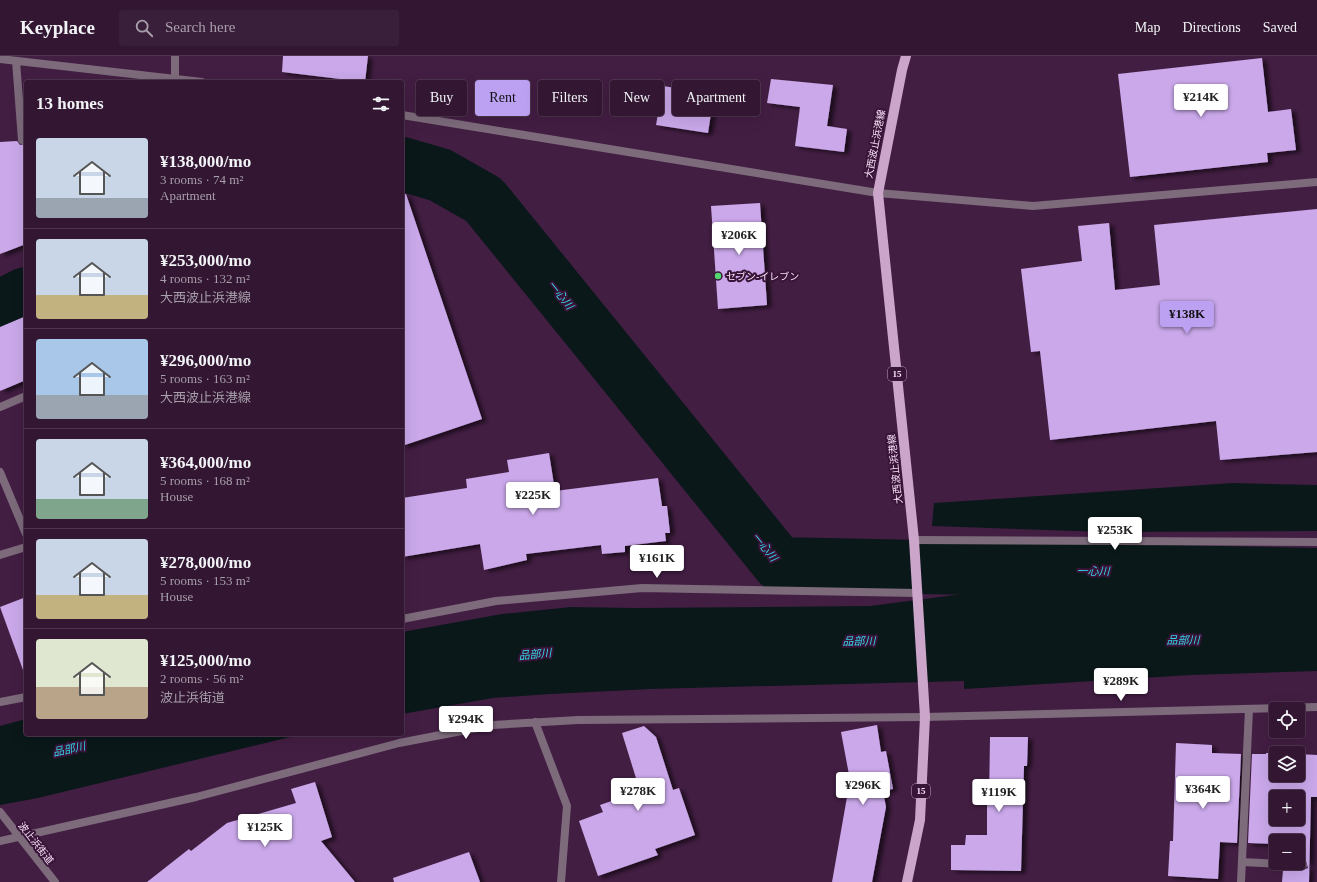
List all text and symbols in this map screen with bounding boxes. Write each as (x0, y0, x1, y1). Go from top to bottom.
search box (119, 10, 399, 46)
text: Keyplace (20, 17, 95, 38)
icon: search (133, 17, 155, 39)
text: Search here (165, 19, 235, 35)
text: Map (1135, 20, 1160, 35)
text: Directions (1182, 20, 1241, 35)
text: Saved (1263, 20, 1297, 35)
chip: Buy (416, 80, 467, 116)
chip: Rent (475, 80, 530, 116)
chip: Filters (538, 80, 602, 116)
chip: New (610, 80, 664, 116)
chip: Apartment (672, 80, 760, 116)
pin: ¥214K (1173, 84, 1229, 118)
text: ¥214K (1183, 89, 1219, 104)
icon: filters (370, 93, 392, 115)
text: 13 homes (36, 94, 104, 113)
street label: 大西波止浜港線 (863, 109, 887, 179)
text: ¥138,000/mo (160, 152, 251, 171)
icon: home (68, 154, 116, 202)
text: 3 rooms · 74 m² (160, 172, 243, 187)
text: Apartment (160, 188, 216, 203)
pin: ¥206K (711, 222, 767, 256)
text: ¥206K (721, 227, 757, 242)
text: ¥253,000/mo (160, 251, 251, 270)
icon: home (68, 255, 116, 303)
text: 4 rooms · 132 m² (160, 271, 250, 286)
marker: セブン-イレブン (713, 271, 723, 281)
place label: セブン-イレブン (726, 271, 799, 282)
water label: 一心川 (546, 278, 577, 312)
text: 大西波止浜港線 (160, 290, 251, 305)
pin: ¥138K (1159, 301, 1215, 335)
text: ¥138K (1169, 306, 1205, 321)
text: ¥296,000/mo (160, 351, 251, 370)
icon: home (68, 355, 116, 403)
road number: 15 (888, 367, 906, 381)
text: 5 rooms · 163 m² (160, 371, 250, 386)
text: 大西波止浜港線 (160, 390, 251, 405)
street label: 大西波止浜港線 (886, 434, 904, 504)
text: ¥364,000/mo (160, 453, 251, 472)
icon: home (68, 455, 116, 503)
text: 5 rooms · 168 m² (160, 473, 250, 488)
pin: ¥225K (505, 482, 561, 516)
text: ¥225K (515, 487, 551, 502)
text: House (160, 489, 193, 504)
pin: ¥253K (1087, 517, 1143, 551)
text: ¥253K (1097, 522, 1133, 537)
water label: 一心川 (750, 530, 781, 564)
pin: ¥161K (629, 545, 685, 579)
text: ¥161K (639, 550, 675, 565)
text: ¥278,000/mo (160, 553, 251, 572)
icon: home (68, 555, 116, 603)
water label: 一心川 (1076, 565, 1111, 577)
text: 5 rooms · 153 m² (160, 573, 250, 588)
text: House (160, 589, 193, 604)
water label: 品部川 (1167, 634, 1200, 646)
water label: 品部川 (842, 635, 877, 647)
water label: 品部川 (518, 646, 553, 661)
text: ¥125,000/mo (160, 651, 251, 670)
icon: home (68, 655, 116, 703)
pin: ¥289K (1093, 668, 1149, 702)
text: 2 rooms · 56 m² (160, 671, 243, 686)
text: ¥289K (1103, 673, 1139, 688)
text: 波止浜街道 (160, 690, 225, 705)
map controls (1269, 702, 1305, 870)
button: locate (1269, 702, 1305, 738)
pin: ¥294K (438, 706, 494, 740)
text: ¥294K (448, 711, 484, 726)
water label: 品部川 (52, 739, 87, 758)
button: layers (1269, 746, 1305, 782)
pin: ¥296K (835, 772, 891, 806)
pin: ¥364K (1175, 776, 1231, 810)
text: ¥296K (845, 777, 881, 792)
pin: ¥278K (610, 778, 666, 812)
pin: ¥119K (971, 779, 1027, 813)
text: ¥364K (1185, 781, 1221, 796)
text: ¥278K (620, 783, 656, 798)
road number: 15 (912, 784, 930, 798)
text: ¥119K (981, 784, 1017, 799)
button: + (1269, 790, 1305, 826)
pin: ¥125K (237, 814, 293, 848)
text: ¥125K (247, 819, 283, 834)
street label: 波止浜街道 (16, 820, 56, 866)
button: − (1269, 834, 1305, 870)

